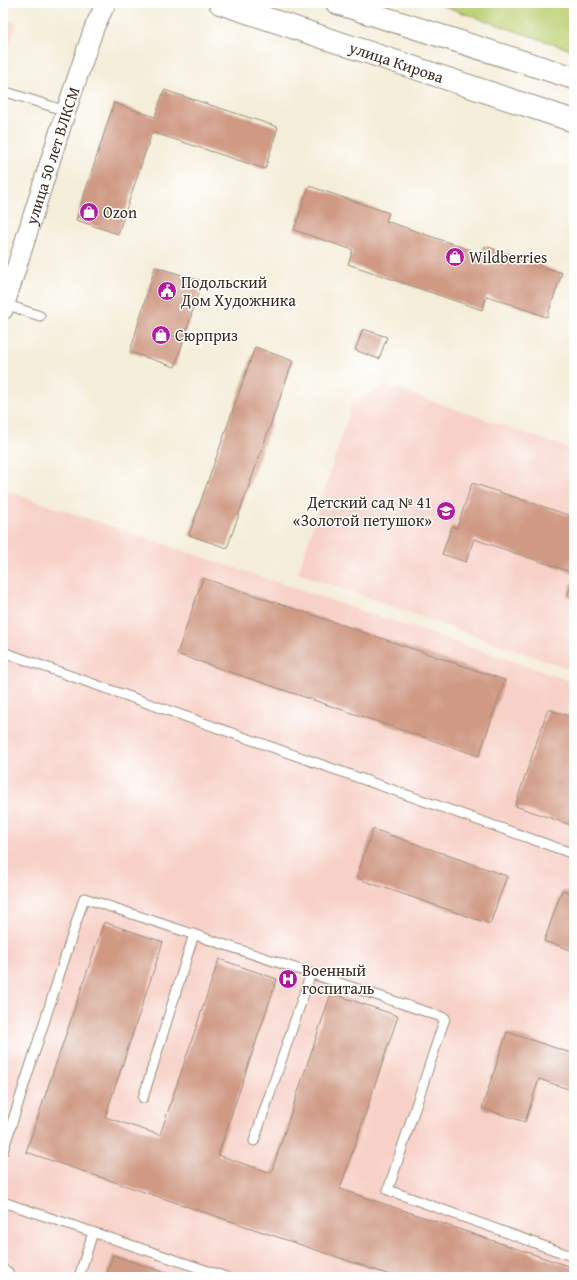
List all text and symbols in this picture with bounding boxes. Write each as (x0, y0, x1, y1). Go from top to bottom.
street label: улица Кирова (345, 35, 447, 89)
street label: улица 50 лет ВЛКСМ (18, 83, 85, 229)
place label: Ozon (103, 200, 137, 224)
shop icon: Ozon (78, 201, 100, 223)
place label: Wildberries (469, 245, 547, 269)
shop icon: Wildberries (444, 246, 466, 268)
place label: Подольский Дом Художника (180, 270, 296, 312)
public building icon: Подольский Дом Художника (156, 280, 178, 302)
place label: Сюрприз (175, 323, 238, 347)
shop icon: Сюрприз (150, 324, 172, 346)
place label: Детский сад № 41 «Золотой петушок» (293, 490, 432, 532)
school or university icon: Детский сад № 41 «Золотой петушок» (435, 500, 457, 522)
place label: Военный госпиталь (302, 958, 375, 1000)
hospital icon: Военный госпиталь (277, 968, 299, 990)

